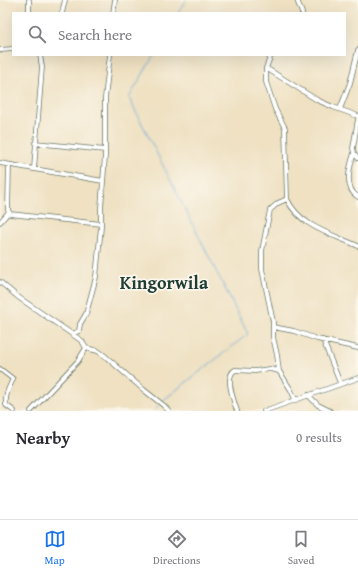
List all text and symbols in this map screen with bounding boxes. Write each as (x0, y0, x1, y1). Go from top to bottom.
search box (12, 12, 346, 56)
icon: search (26, 23, 48, 45)
text: Search here (58, 24, 132, 45)
district label: Kingorwila (120, 269, 209, 296)
text: Nearby (16, 425, 70, 450)
text: 0 results (296, 428, 342, 447)
tab: Map (44, 528, 66, 568)
tab: Directions (153, 528, 200, 568)
tab: Saved (288, 528, 314, 568)

